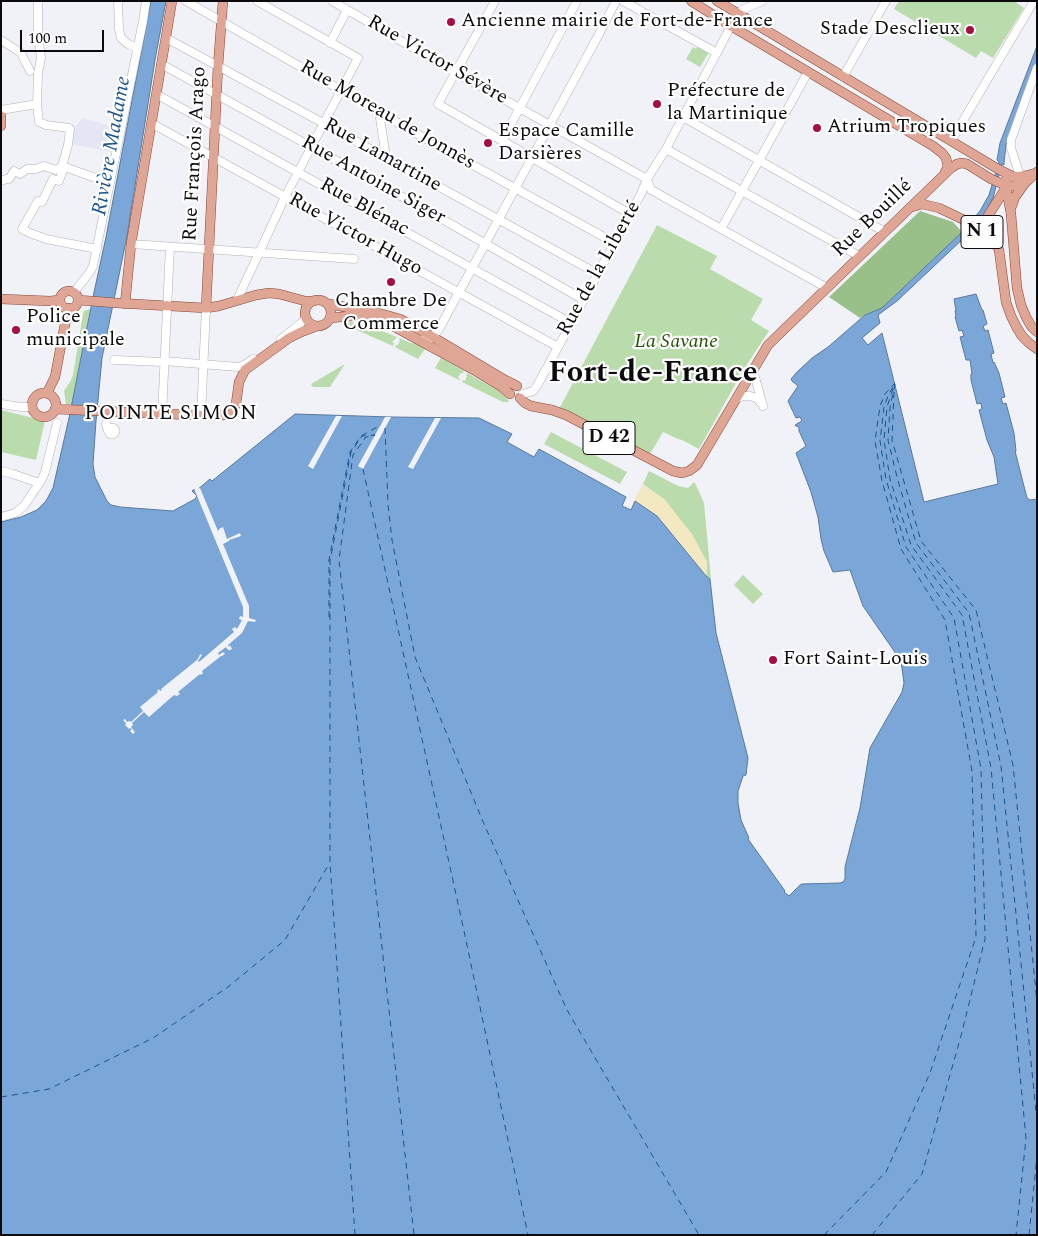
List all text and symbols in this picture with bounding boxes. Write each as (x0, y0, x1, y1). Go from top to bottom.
place label: Ancienne mairie de Fort-de-France (461, 10, 773, 34)
street label: Rue Victor Sévère (363, 11, 511, 111)
marker: Ancienne mairie de Fort-de-France (445, 16, 457, 28)
place label: Stade Desclieux (820, 18, 960, 42)
scale bar (22, 20, 106, 52)
marker: Stade Desclieux (964, 24, 976, 36)
text: 100 m (28, 27, 67, 50)
street label: Rue Moreau de Jonnès (295, 56, 479, 176)
street label: Rue François Arago (179, 66, 213, 242)
water label: Rivière Madame (88, 74, 138, 218)
place label: Préfecture de la Martinique (667, 80, 788, 127)
marker: Préfecture de la Martinique (651, 98, 663, 110)
street label: Rue Lamartine (319, 114, 445, 198)
place label: Atrium Tropiques (827, 116, 986, 140)
place label: Espace Camille Darsières (498, 120, 634, 167)
marker: Atrium Tropiques (811, 122, 823, 134)
street label: Rue Antoine Siger (297, 131, 449, 231)
marker: Espace Camille Darsières (482, 137, 494, 149)
street label: Rue Blénac (315, 174, 413, 242)
street label: Rue Bouillé (828, 175, 918, 263)
street label: Rue Victor Hugo (284, 188, 426, 282)
street label: Rue de la Liberté (553, 197, 647, 341)
road number: N 1 (961, 216, 1003, 248)
marker: Chambre De Commerce (385, 276, 397, 288)
place label: Chambre De Commerce (335, 290, 447, 337)
place label: Police municipale (26, 306, 125, 353)
marker: Police municipale (10, 324, 22, 336)
park label: La Savane (634, 331, 718, 355)
district label: Fort-de-France (548, 357, 758, 393)
district label: POINTE SIMON (83, 402, 259, 428)
road number: D 42 (583, 422, 635, 454)
place label: Fort Saint-Louis (783, 648, 928, 672)
marker: Fort Saint-Louis (767, 654, 779, 666)

